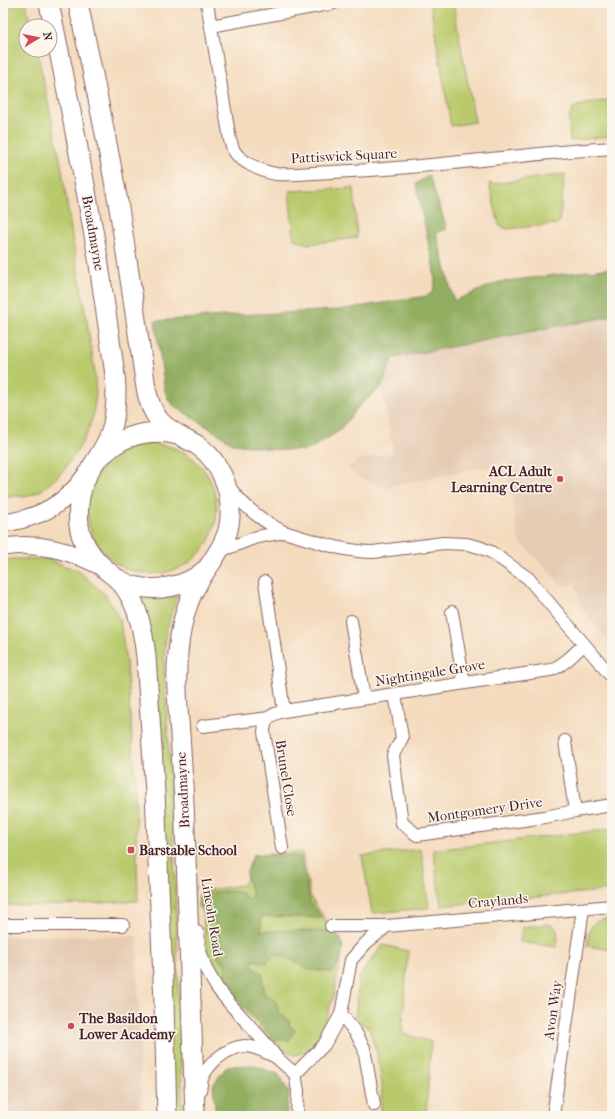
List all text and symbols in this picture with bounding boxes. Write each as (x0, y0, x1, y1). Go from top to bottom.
north arrow (18, 18, 58, 58)
text: N (40, 31, 55, 42)
street label: Pattiswick Square (290, 145, 398, 167)
street label: Broadmayne (78, 194, 108, 272)
place label: ACL Adult Learning Centre (451, 463, 553, 496)
marker: ACL Adult Learning Centre (555, 474, 565, 484)
street label: Nightingale Grove (374, 656, 486, 690)
street label: Brunel Close (272, 739, 300, 818)
street label: Broadmayne (173, 751, 193, 829)
street label: Montgomery Drive (426, 793, 544, 827)
place label: Barstable School (139, 842, 237, 859)
marker: Barstable School (126, 845, 136, 855)
street label: Lincoln Road (197, 876, 227, 958)
street label: Craylands (467, 890, 529, 912)
street label: Avon Way (540, 979, 566, 1042)
place label: The Basildon Lower Academy (78, 1010, 177, 1043)
marker: The Basildon Lower Academy (66, 1021, 76, 1031)

